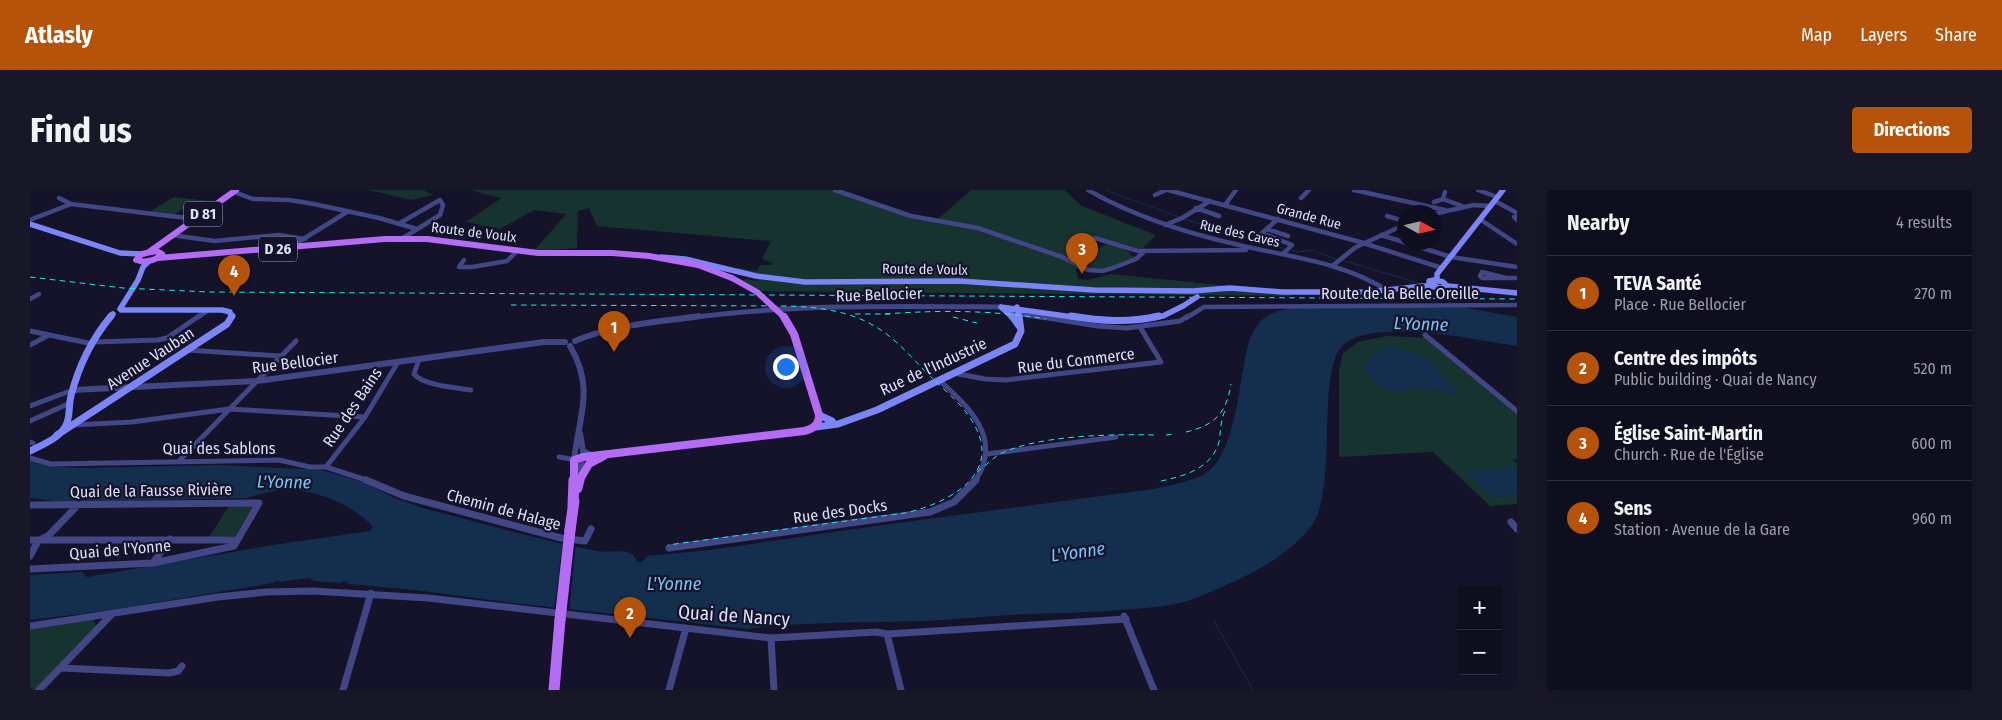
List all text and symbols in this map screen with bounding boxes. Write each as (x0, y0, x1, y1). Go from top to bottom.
text: Atlasly (25, 21, 93, 49)
text: Map (1801, 24, 1832, 46)
text: Layers (1860, 24, 1907, 46)
text: Share (1935, 24, 1977, 46)
button: Directions (1852, 107, 1972, 153)
text: Find us (30, 109, 132, 151)
street label: Grande Rue (1275, 200, 1343, 233)
road number: D 81 (184, 202, 222, 226)
north arrow (1397, 205, 1442, 250)
text: Nearby (1567, 210, 1629, 236)
text: 4 results (1896, 213, 1952, 232)
street label: Rue des Caves (1198, 216, 1282, 251)
street label: Route de Voulx (430, 219, 518, 246)
pin: 3 (1066, 233, 1098, 274)
road number: D 26 (259, 236, 297, 262)
pin: 4 (218, 255, 250, 296)
street label: Route de Voulx (882, 260, 969, 279)
text: TEVA Santé (1614, 272, 1701, 295)
street label: Rue Bellocier (835, 283, 923, 306)
street label: Route de la Belle Oreille (1321, 284, 1479, 303)
text: 1 (1580, 284, 1586, 303)
text: 270 m (1914, 284, 1952, 303)
text: Place · Rue Bellocier (1614, 295, 1746, 314)
pin: 1 (598, 311, 630, 352)
water label: L'Yonne (1393, 312, 1449, 336)
street label: Avenue Vauban (103, 323, 197, 394)
street label: Rue de l'Industrie (877, 333, 990, 399)
street label: Rue du Commerce (1016, 344, 1136, 377)
text: Centre des impôts (1614, 347, 1757, 370)
street label: Rue Bellocier (251, 348, 340, 377)
your location (773, 354, 799, 380)
text: 2 (1579, 359, 1587, 378)
text: 520 m (1913, 359, 1952, 378)
street label: Rue des Bains (319, 364, 386, 451)
text: Public building · Quai de Nancy (1614, 370, 1817, 389)
text: Église Saint-Martin (1614, 422, 1763, 445)
text: 3 (1579, 434, 1587, 453)
text: 600 m (1911, 434, 1952, 453)
street label: Quai des Sablons (162, 439, 276, 458)
text: Church · Rue de l'Église (1614, 445, 1764, 464)
water label: L'Yonne (257, 471, 312, 493)
street label: Quai de la Fausse Rivière (70, 480, 232, 501)
street label: Chemin de Halage (445, 485, 563, 534)
street label: Rue des Docks (792, 495, 888, 527)
text: Sens (1614, 497, 1652, 520)
text: 4 (1579, 509, 1587, 528)
text: 960 m (1912, 509, 1952, 528)
text: Station · Avenue de la Gare (1614, 520, 1790, 539)
street label: Quai de l'Yonne (68, 536, 172, 563)
water label: L'Yonne (1049, 537, 1107, 567)
water label: L'Yonne (647, 573, 702, 595)
map controls (1457, 585, 1502, 675)
button: + (1457, 585, 1502, 630)
pin: 2 (614, 597, 646, 638)
street label: Quai de Nancy (677, 600, 791, 631)
button: − (1457, 630, 1502, 675)

